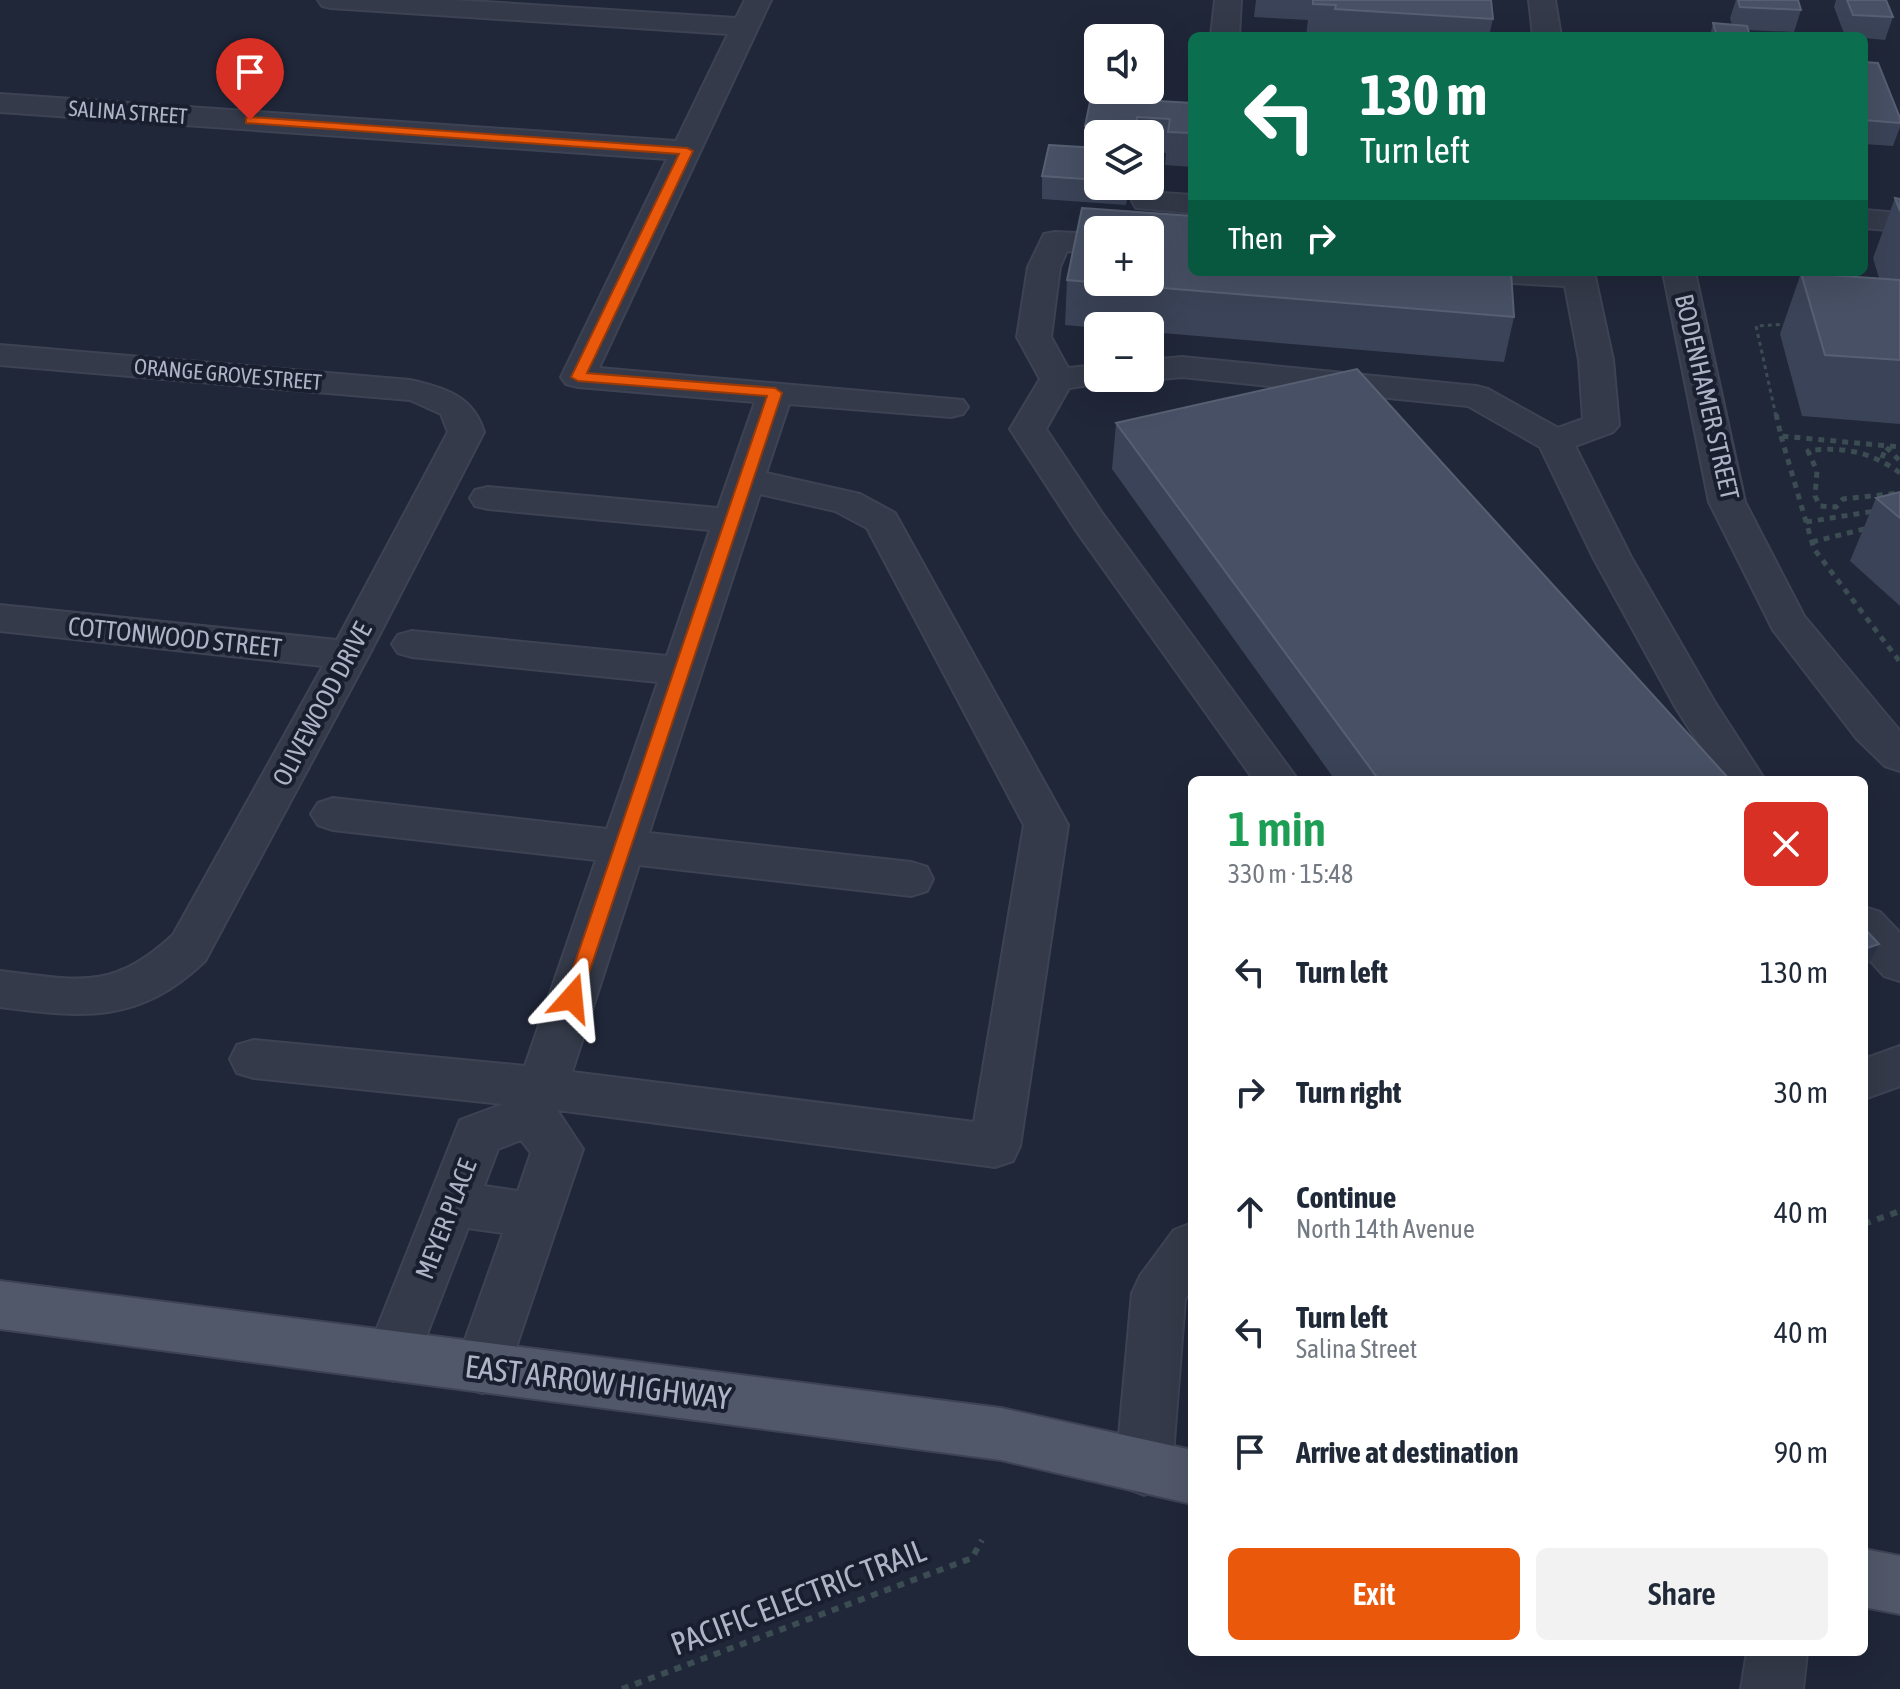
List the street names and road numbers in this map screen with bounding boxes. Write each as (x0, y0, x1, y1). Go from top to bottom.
street label: SALINA STREET (68, 95, 189, 129)
street label: BODENHAMER STREET (1669, 291, 1745, 503)
street label: ORANGE GROVE STREET (133, 353, 323, 395)
street label: COTTONWOOD STREET (67, 611, 284, 663)
street label: OLIVEWOOD DRIVE (266, 617, 378, 791)
street label: MEYER PLACE (409, 1155, 483, 1283)
street label: EAST ARROW HIGHWAY (463, 1347, 734, 1417)
street label: PACIFIC ELECTRIC TRAIL (665, 1531, 931, 1663)

